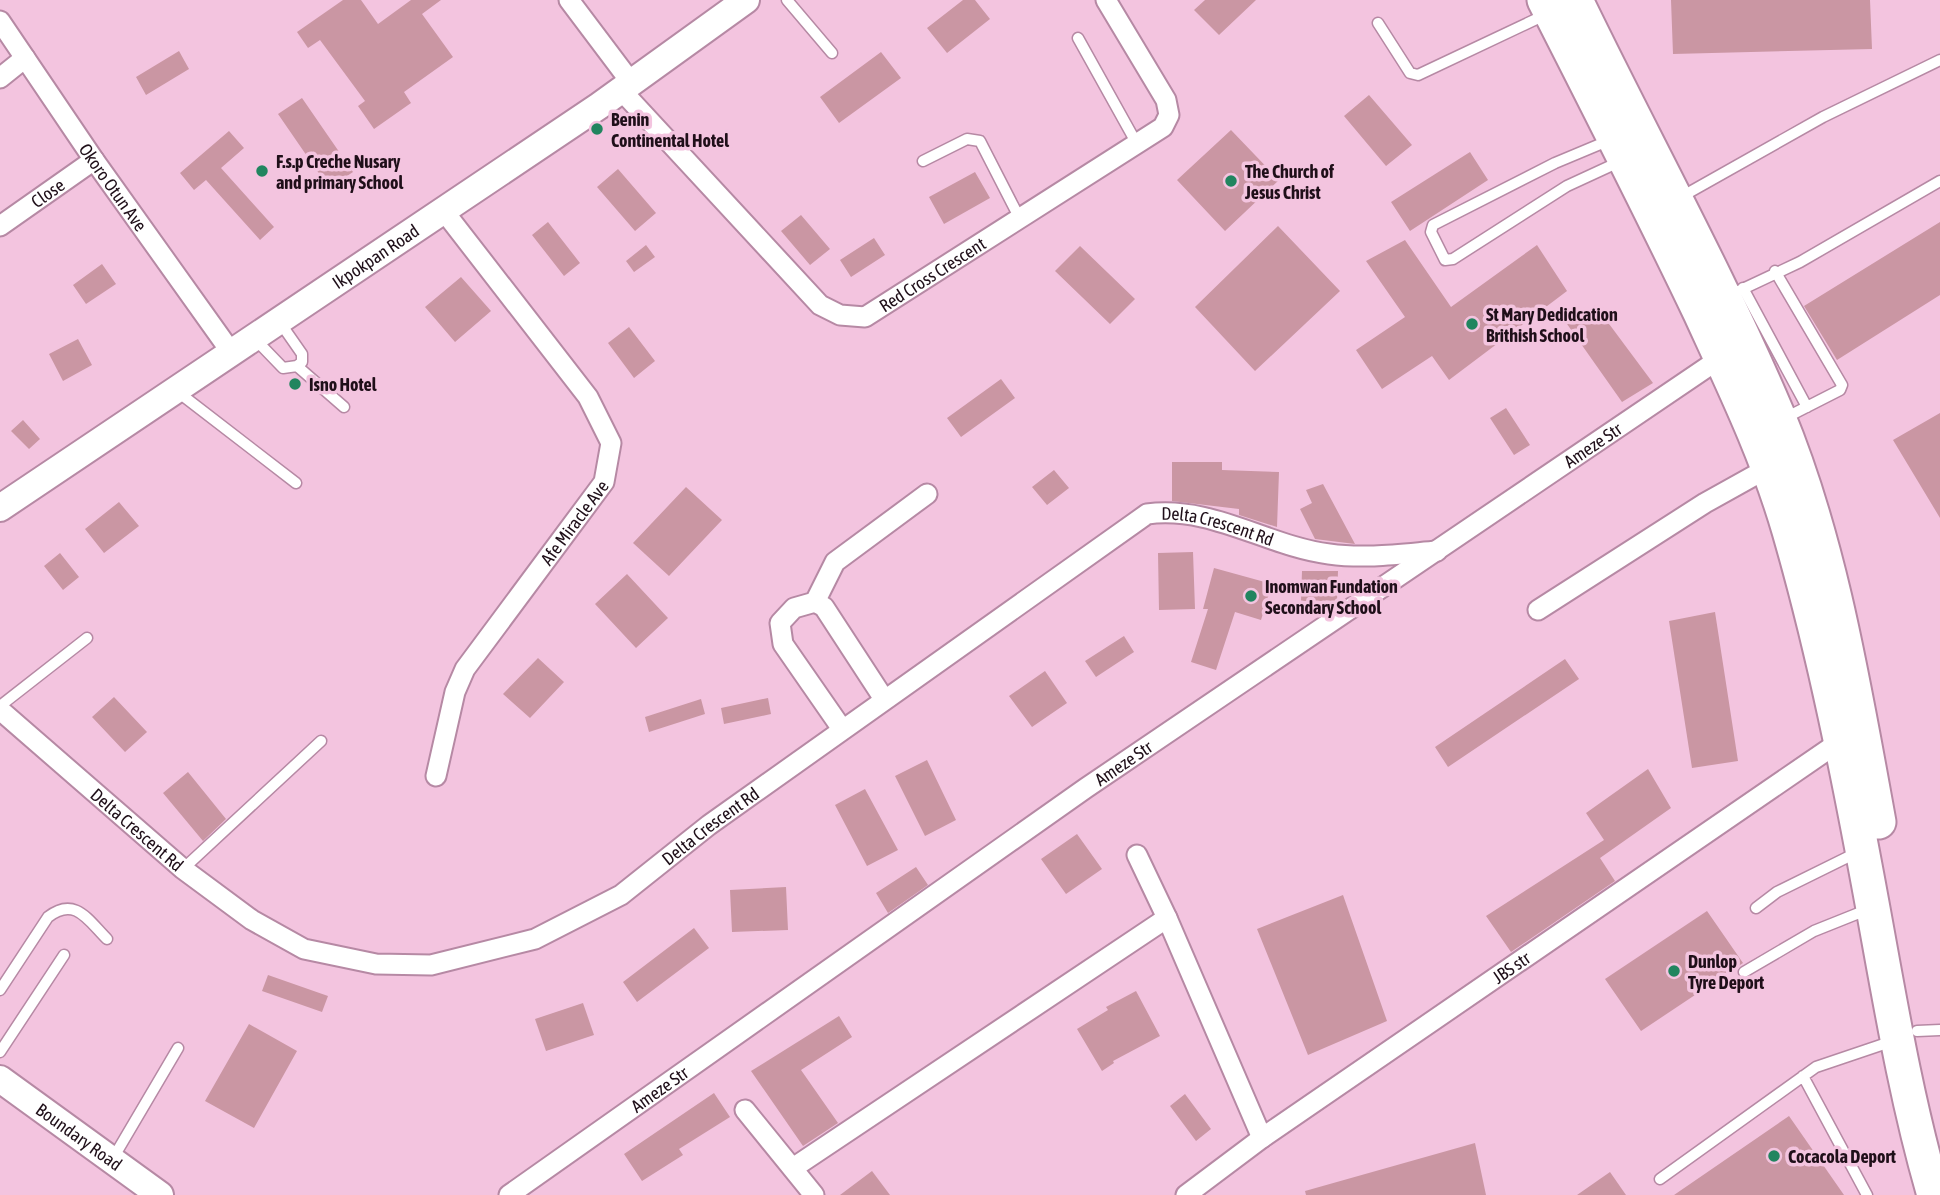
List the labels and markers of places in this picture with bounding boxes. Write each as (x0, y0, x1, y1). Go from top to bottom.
place label: Benin Continental Hotel (611, 109, 729, 151)
marker: Benin Continental Hotel (589, 121, 605, 137)
place label: F.s.p Creche Nusary and primary School (276, 151, 403, 193)
place label: The Church of Jesus Christ (1244, 161, 1335, 203)
marker: F.s.p Creche Nusary and primary School (254, 163, 270, 179)
marker: The Church of Jesus Christ (1223, 173, 1239, 189)
place label: St Mary Dedidcation Brithish School (1486, 304, 1618, 346)
marker: St Mary Dedidcation Brithish School (1464, 316, 1480, 332)
place label: Isno Hotel (309, 374, 377, 395)
marker: Isno Hotel (287, 376, 303, 392)
place label: Inomwan Fundation Secondary School (1265, 576, 1398, 618)
marker: Inomwan Fundation Secondary School (1243, 588, 1259, 604)
place label: Dunlop Tyre Deport (1688, 951, 1765, 993)
marker: Dunlop Tyre Deport (1666, 963, 1682, 979)
place label: Cocacola Deport (1788, 1146, 1897, 1167)
marker: Cocacola Deport (1766, 1148, 1782, 1164)

